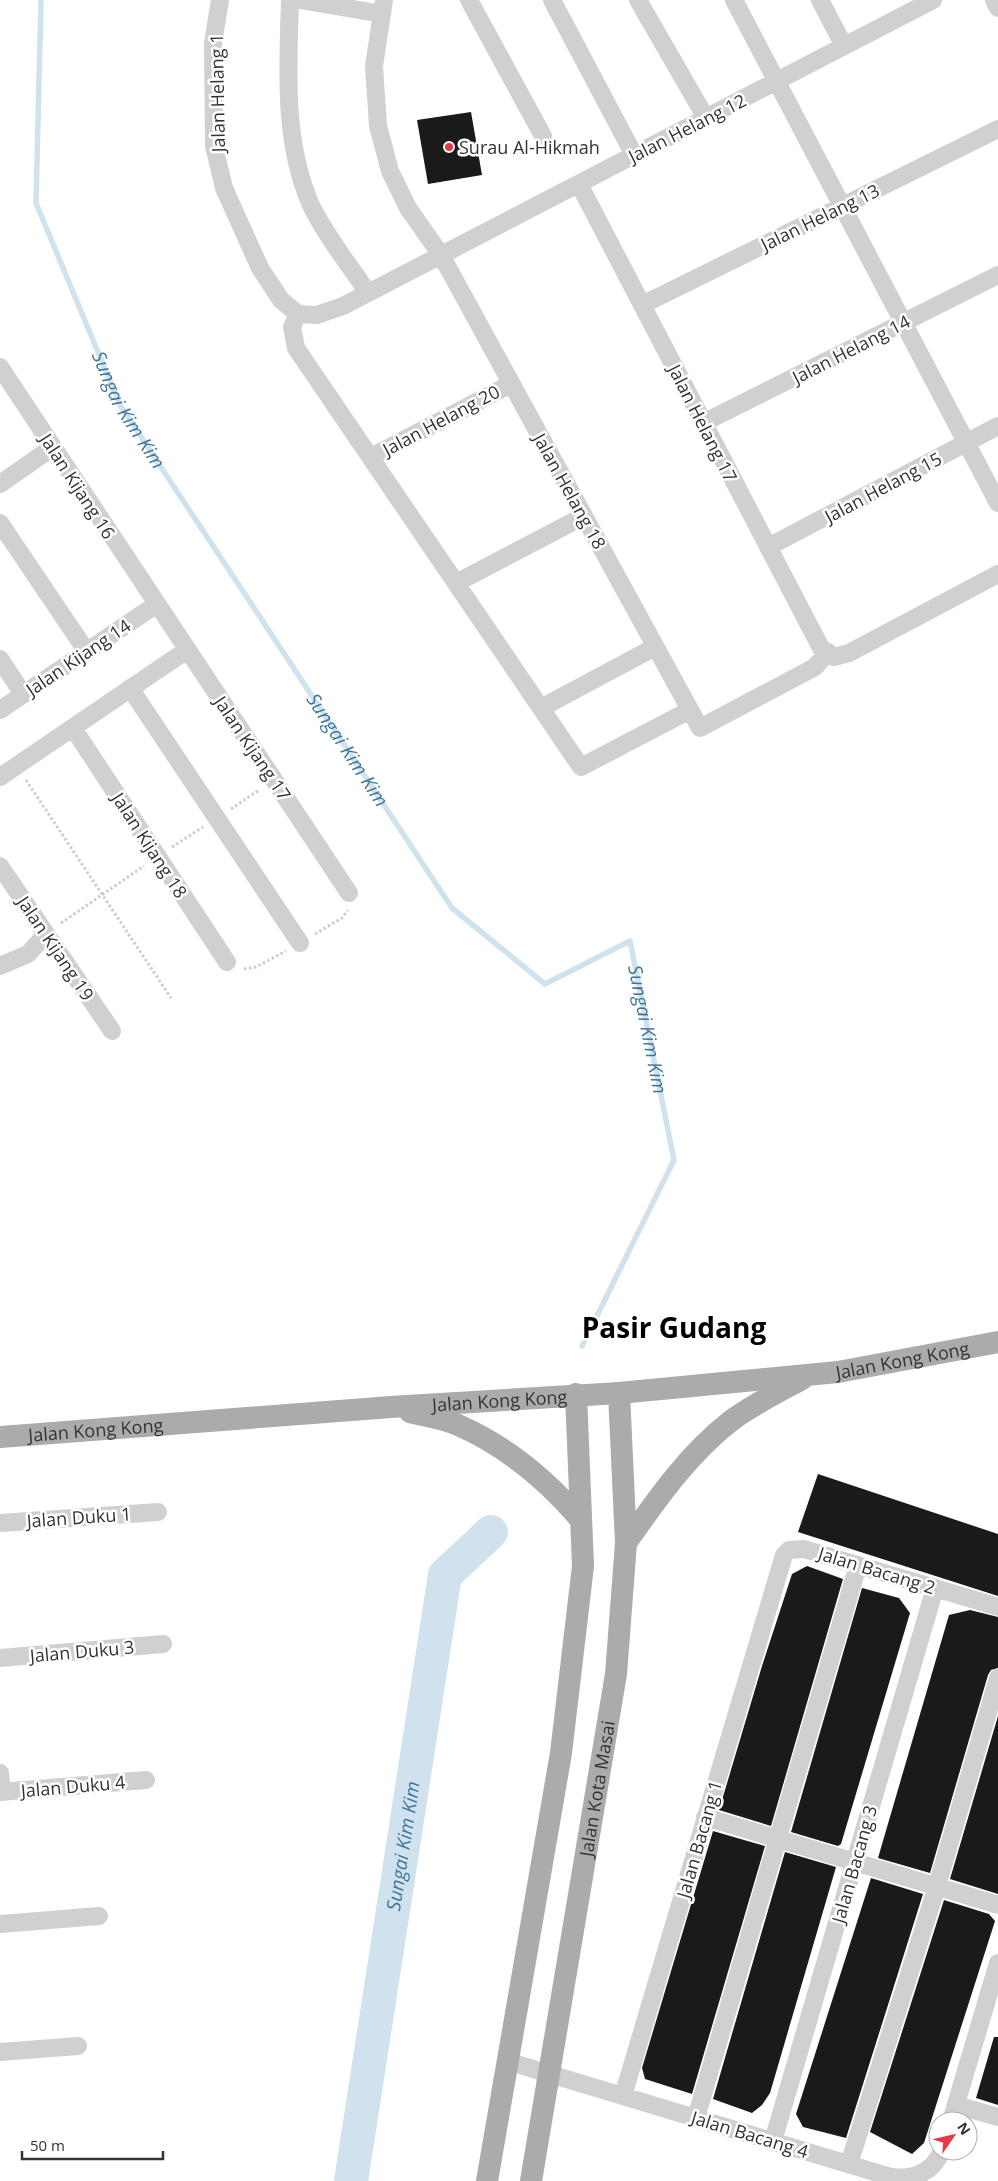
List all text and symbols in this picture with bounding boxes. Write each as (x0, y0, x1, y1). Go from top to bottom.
street label: Jalan Helang 1 (204, 33, 230, 155)
street label: Jalan Helang 12 (622, 88, 750, 169)
place label: Surau Al-Hikmah (459, 135, 600, 159)
marker: Surau Al-Hikmah (443, 141, 455, 153)
street label: Jalan Helang 13 (755, 178, 883, 257)
street label: Jalan Helang 14 (786, 309, 914, 390)
water label: Sungai Kim Kim (86, 347, 171, 474)
street label: Jalan Helang 17 (662, 358, 743, 486)
street label: Jalan Helang 20 (377, 379, 504, 462)
street label: Jalan Kijang 16 (34, 427, 121, 543)
street label: Jalan Helang 18 (527, 427, 612, 553)
street label: Jalan Helang 15 (819, 446, 946, 529)
street label: Jalan Kijang 14 (19, 613, 135, 702)
water label: Sungai Kim Kim (301, 688, 394, 812)
street label: Jalan Kijang 17 (208, 689, 297, 805)
street label: Jalan Kijang 18 (106, 786, 193, 902)
street label: Jalan Kijang 19 (11, 889, 100, 1005)
water label: Sungai Kim Kim (622, 963, 673, 1096)
district label: Pasir Gudang (582, 1308, 766, 1346)
street label: Jalan Kong Kong (832, 1336, 971, 1385)
street label: Jalan Kong Kong (429, 1384, 568, 1417)
street label: Jalan Kong Kong (25, 1413, 164, 1447)
street label: Jalan Duku 1 (24, 1501, 132, 1533)
street label: Jalan Bacang 2 (814, 1540, 938, 1599)
street label: Jalan Duku 3 (27, 1634, 135, 1668)
street label: Jalan Kota Masai (573, 1719, 620, 1860)
street label: Jalan Duku 4 (18, 1769, 126, 1803)
street label: Jalan Bacang 1 (670, 1777, 727, 1902)
water label: Sungai Kim Kim (380, 1779, 426, 1913)
street label: Jalan Bacang 3 (825, 1802, 882, 1927)
street label: Jalan Bacang 4 (687, 2104, 811, 2163)
north arrow (928, 2111, 978, 2161)
text: N (953, 2118, 975, 2138)
scale bar (22, 2128, 164, 2160)
text: 50 m (30, 2135, 65, 2155)

